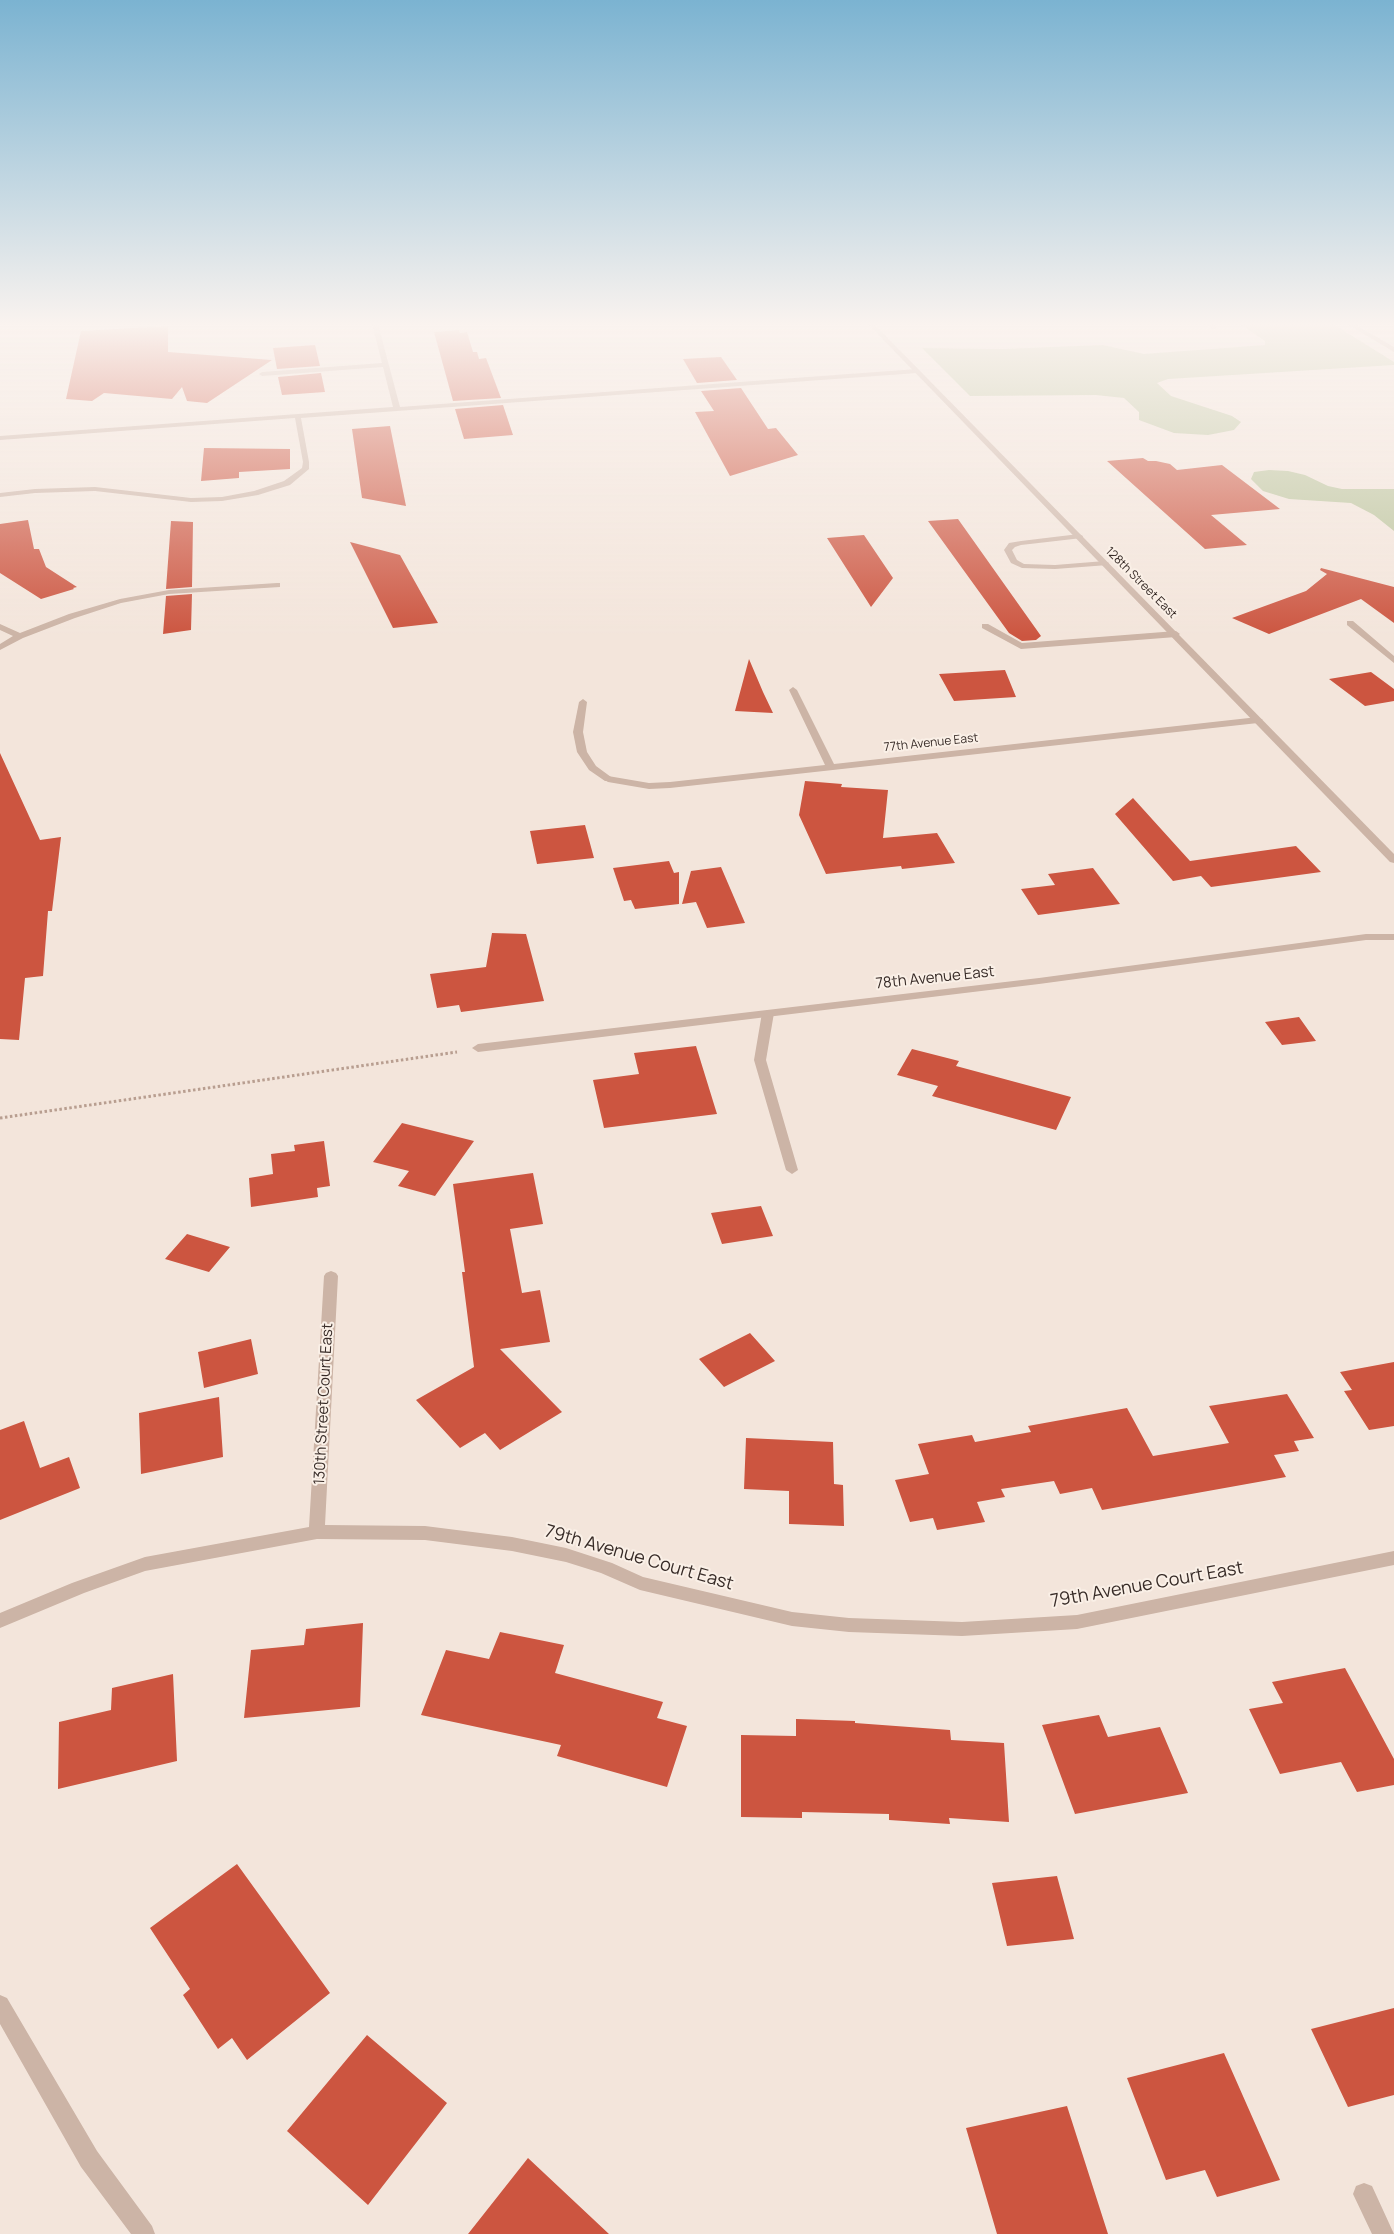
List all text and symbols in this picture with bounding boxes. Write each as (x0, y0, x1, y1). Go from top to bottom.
street label: 128th Street East (1102, 544, 1180, 622)
street label: 77th Avenue East (883, 731, 979, 755)
street label: 78th Avenue East (875, 963, 995, 993)
street label: 130th Street Court East (311, 1323, 337, 1485)
street label: 79th Avenue Court East (542, 1521, 736, 1595)
street label: 79th Avenue Court East (1049, 1557, 1245, 1613)

